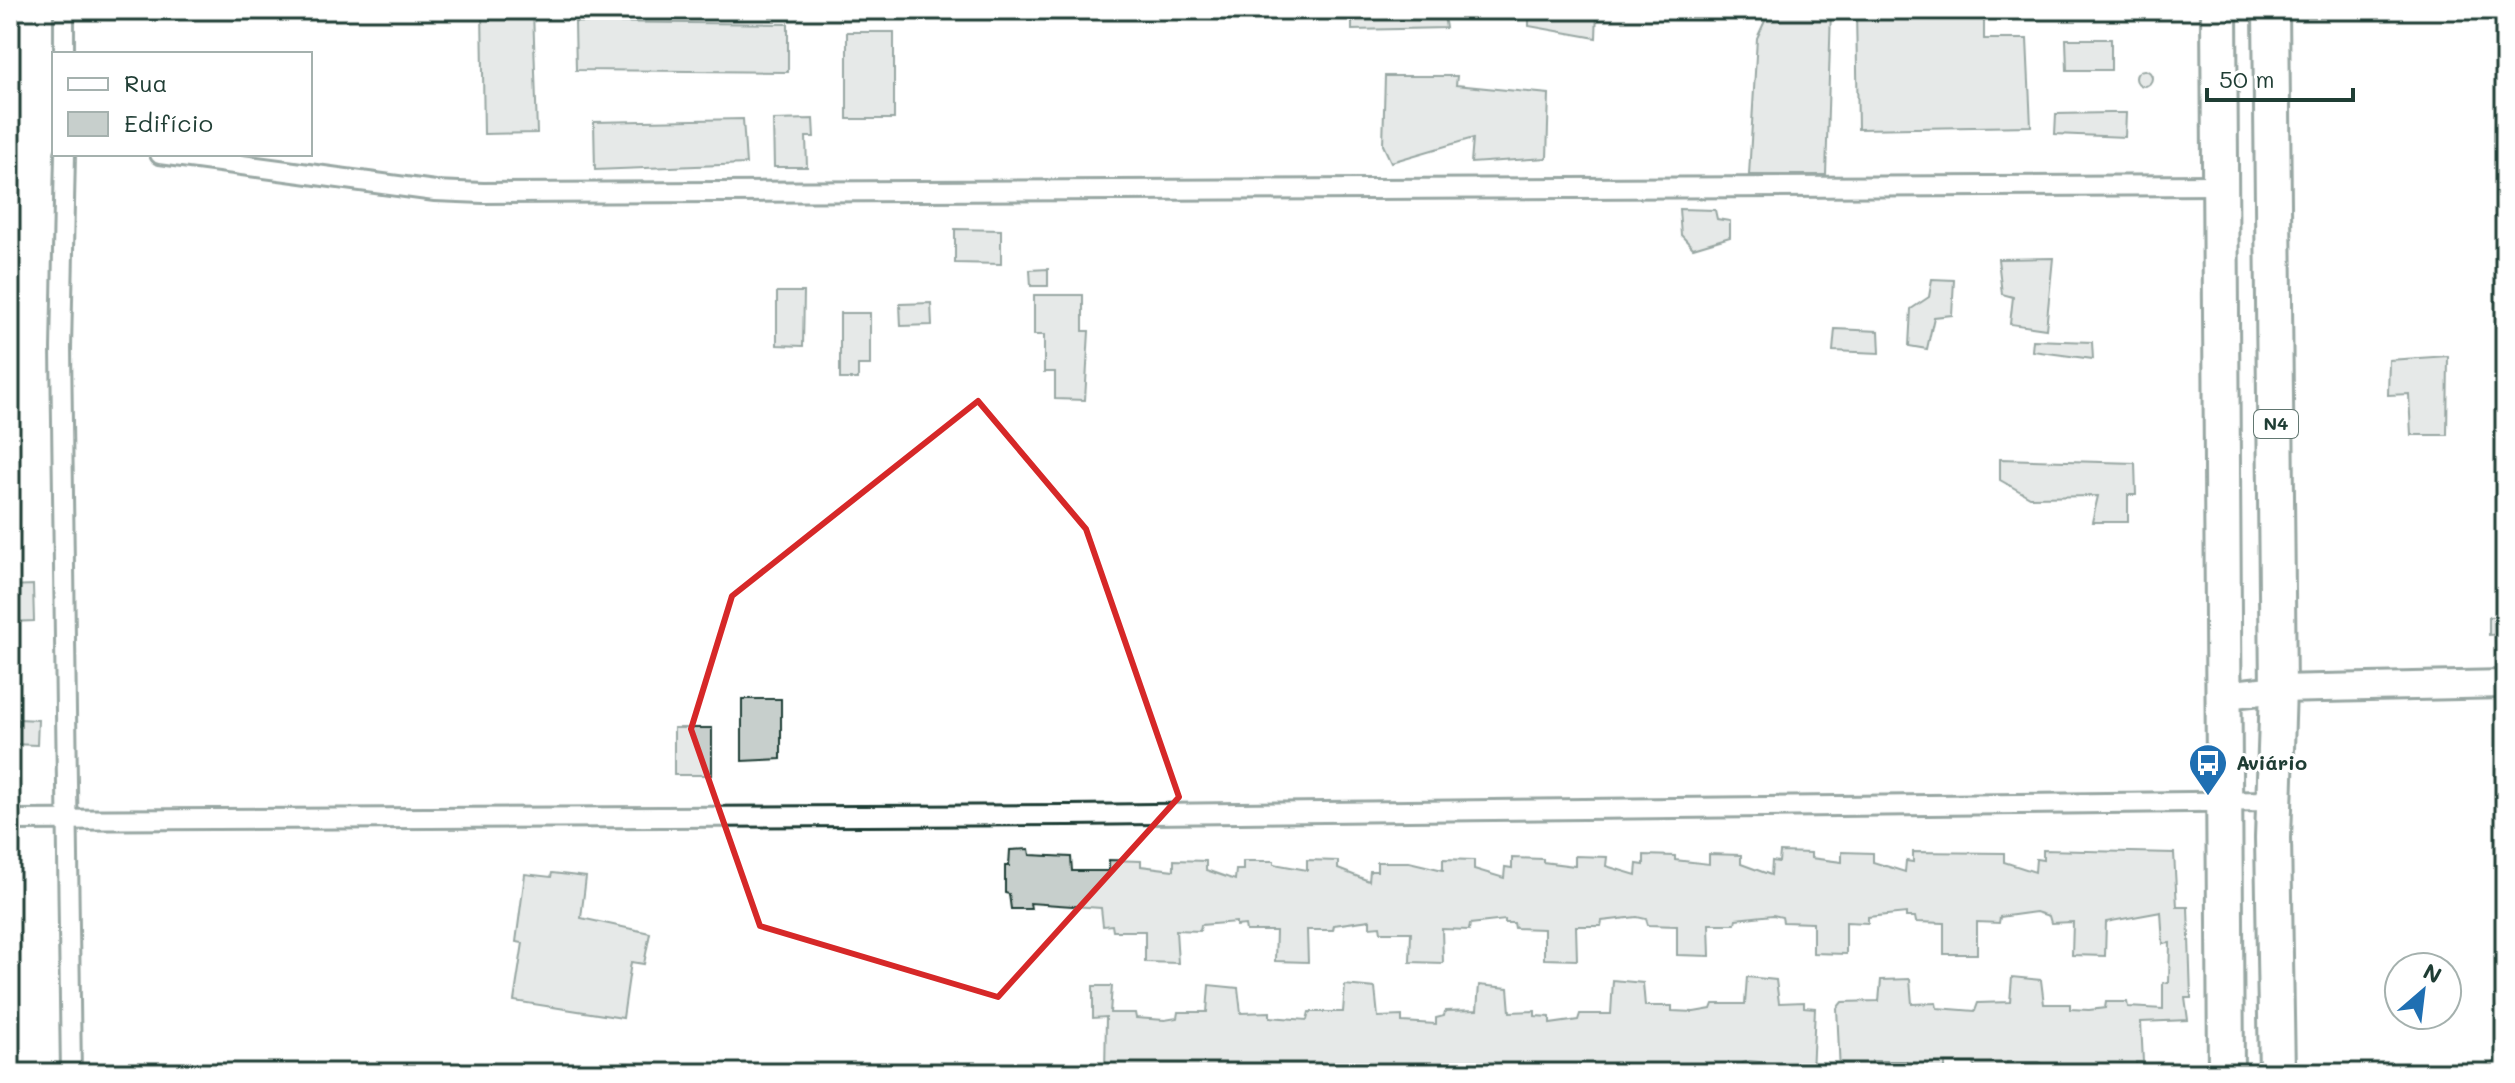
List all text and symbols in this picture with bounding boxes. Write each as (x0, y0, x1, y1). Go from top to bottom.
legend (52, 52, 312, 156)
scale bar (2207, 52, 2353, 102)
text: 50 m (2219, 63, 2275, 94)
text: Rua (124, 67, 167, 98)
text: Edifício (124, 107, 213, 138)
road number: N4 (2254, 410, 2298, 438)
bus stop icon: Aviário (2187, 742, 2229, 797)
place label: Aviário (2236, 749, 2307, 775)
north arrow (2383, 951, 2463, 1031)
text: N (2418, 956, 2447, 990)

